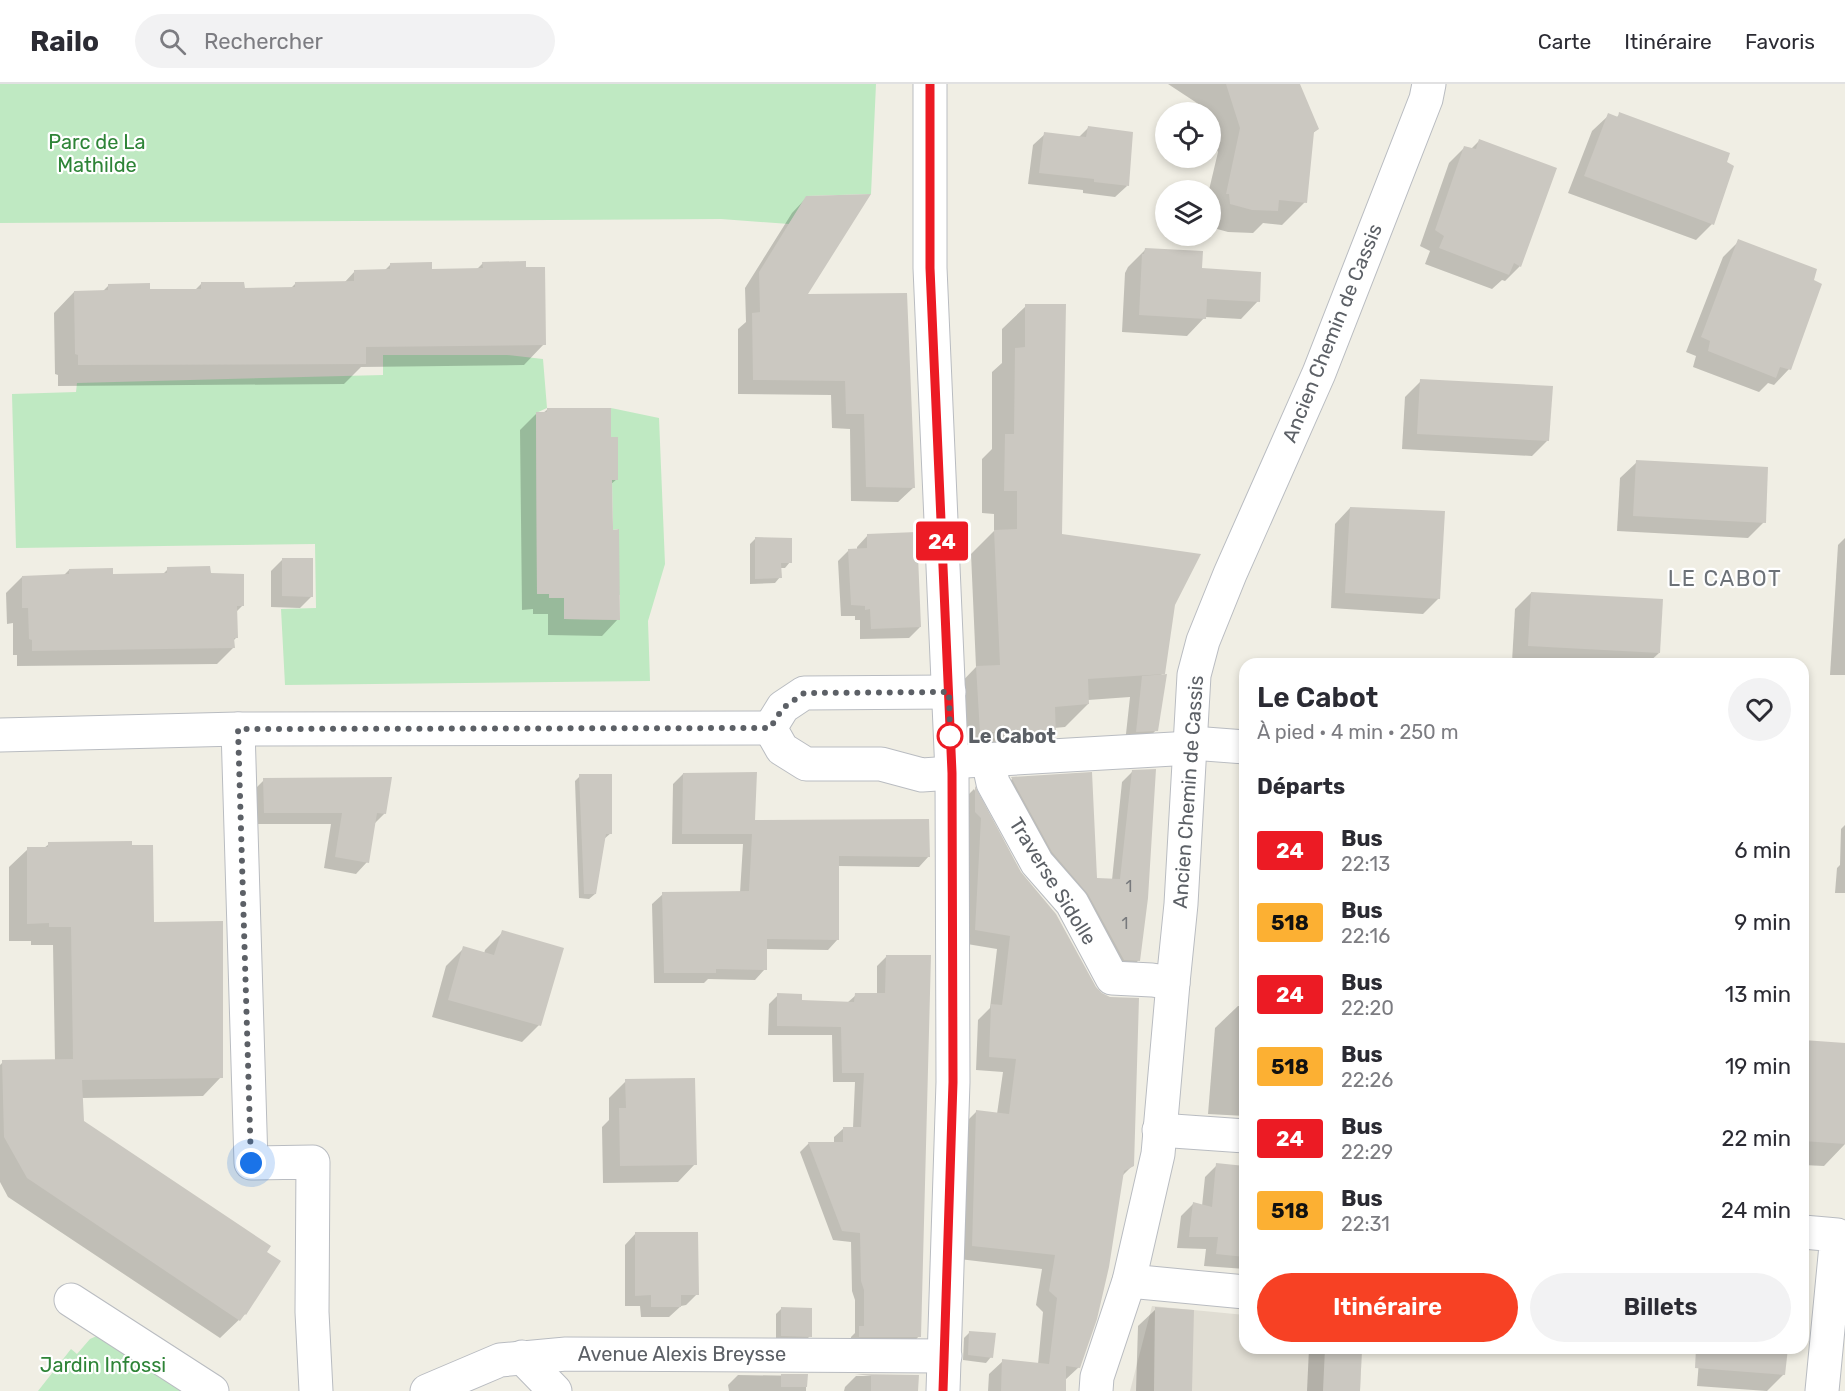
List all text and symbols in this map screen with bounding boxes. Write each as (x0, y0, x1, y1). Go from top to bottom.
search box (135, 14, 555, 68)
text: Railo (30, 25, 99, 58)
icon: search (156, 25, 189, 58)
text: Rechercher (204, 28, 323, 55)
text: Carte (1538, 29, 1591, 54)
text: Itinéraire (1624, 29, 1712, 54)
text: Favoris (1745, 29, 1815, 54)
map controls (1155, 102, 1221, 246)
button: locate (1155, 102, 1221, 168)
park label: Parc de La Mathilde (48, 130, 146, 177)
button: layers (1155, 180, 1221, 246)
street label: Ancien Chemin de Cassis (1277, 220, 1387, 446)
line badge: 24 (915, 522, 969, 560)
text: 24 (928, 529, 956, 554)
district label: LE CABOT (1668, 565, 1782, 592)
street label: Ancien Chemin de Cassis (1168, 675, 1208, 909)
button: heart (1728, 678, 1791, 741)
text: Le Cabot (1257, 681, 1378, 714)
text: À pied · 4 min · 250 m (1257, 720, 1459, 744)
marker: Le Cabot (937, 723, 963, 749)
place label: Le Cabot (968, 724, 1056, 748)
text: Départs (1257, 773, 1345, 800)
street label: Traverse Sidolle (1004, 813, 1102, 949)
text: Bus (1341, 825, 1383, 852)
text: 6 min (1734, 837, 1791, 864)
text: 24 (1276, 838, 1304, 863)
text: 22:13 (1341, 852, 1390, 876)
house number: 1 (1126, 877, 1132, 896)
text: Bus (1341, 897, 1383, 924)
text: 9 min (1734, 909, 1791, 936)
text: 518 (1271, 910, 1309, 935)
house number: 1 (1122, 914, 1128, 933)
text: 22:16 (1341, 924, 1390, 948)
text: Bus (1341, 969, 1383, 996)
text: 13 min (1725, 981, 1791, 1008)
text: 24 (1276, 982, 1304, 1007)
text: 22:20 (1341, 996, 1394, 1020)
text: Bus (1341, 1041, 1383, 1068)
text: 19 min (1725, 1053, 1791, 1080)
text: 518 (1271, 1054, 1309, 1079)
text: 22:26 (1341, 1068, 1393, 1092)
text: Bus (1341, 1113, 1383, 1140)
text: 22 min (1722, 1125, 1791, 1152)
text: 24 (1276, 1126, 1304, 1151)
text: 22:29 (1341, 1140, 1393, 1164)
your location (236, 1148, 266, 1178)
text: Bus (1341, 1185, 1383, 1212)
text: 24 min (1721, 1197, 1791, 1224)
text: 518 (1271, 1198, 1309, 1223)
text: 22:31 (1341, 1212, 1390, 1236)
button: Itinéraire (1257, 1273, 1518, 1342)
button: Billets (1530, 1273, 1791, 1342)
street label: Avenue Alexis Breysse (578, 1342, 786, 1366)
park label: Jardin Infossi (40, 1353, 166, 1377)

